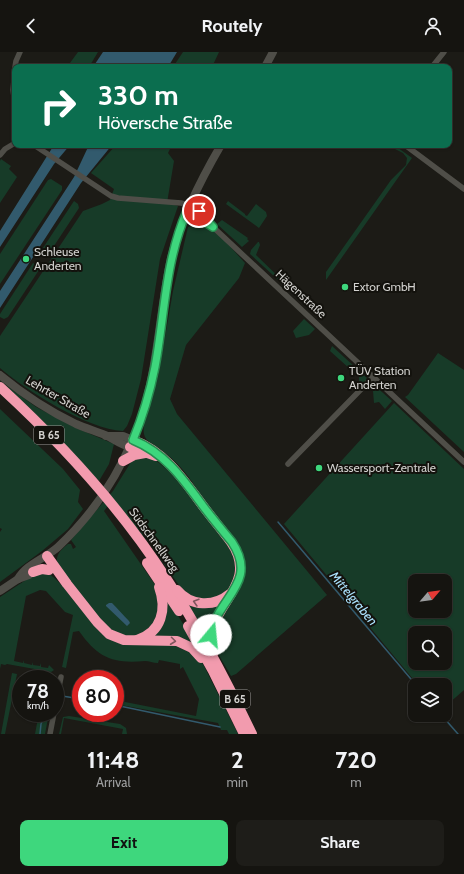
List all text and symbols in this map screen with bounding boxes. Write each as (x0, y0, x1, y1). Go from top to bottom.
icon: back (20, 15, 42, 37)
text: Routely (202, 15, 262, 37)
icon: person (422, 15, 444, 37)
text: 330 m (98, 78, 179, 112)
icon: right (32, 80, 84, 132)
text: Höversche Straße (98, 112, 232, 134)
pin (182, 194, 216, 228)
icon: arrive (188, 200, 210, 222)
place label: Schleuse Anderten (34, 244, 82, 273)
marker: Schleuse Anderten (21, 254, 31, 264)
street label: Hägenstraße (273, 266, 330, 321)
place label: Extor GmbH (353, 279, 416, 294)
marker: Extor GmbH (340, 282, 350, 292)
place label: TÜV Station Anderten (349, 363, 411, 392)
street label: Lehrter Straße (23, 372, 93, 421)
marker: TÜV Station Anderten (336, 373, 346, 383)
road number: B 65 (34, 426, 64, 444)
place label: Wassersport-Zentrale (327, 460, 436, 475)
marker: Wassersport-Zentrale (314, 463, 324, 473)
street label: Südschnellweg (126, 505, 183, 576)
water label: Mittelgraben (326, 567, 381, 628)
north arrow (408, 574, 452, 618)
map controls (408, 574, 452, 722)
one-way arrow (193, 598, 200, 607)
position arrow (190, 614, 232, 656)
button: search (408, 626, 452, 670)
one-way arrow (170, 636, 176, 645)
speed limit sign: 80 (72, 670, 124, 722)
button: layers (408, 678, 452, 722)
text: 78 (27, 679, 49, 703)
road number: B 65 (220, 690, 250, 708)
text: km/h (27, 699, 49, 712)
text: 11:48 (87, 745, 140, 774)
text: 2 (231, 745, 244, 774)
text: 720 (335, 745, 377, 774)
text: Arrival (96, 774, 131, 790)
text: min (227, 774, 248, 790)
text: m (350, 774, 362, 790)
button: Exit (20, 820, 228, 866)
button: Share (236, 820, 444, 866)

